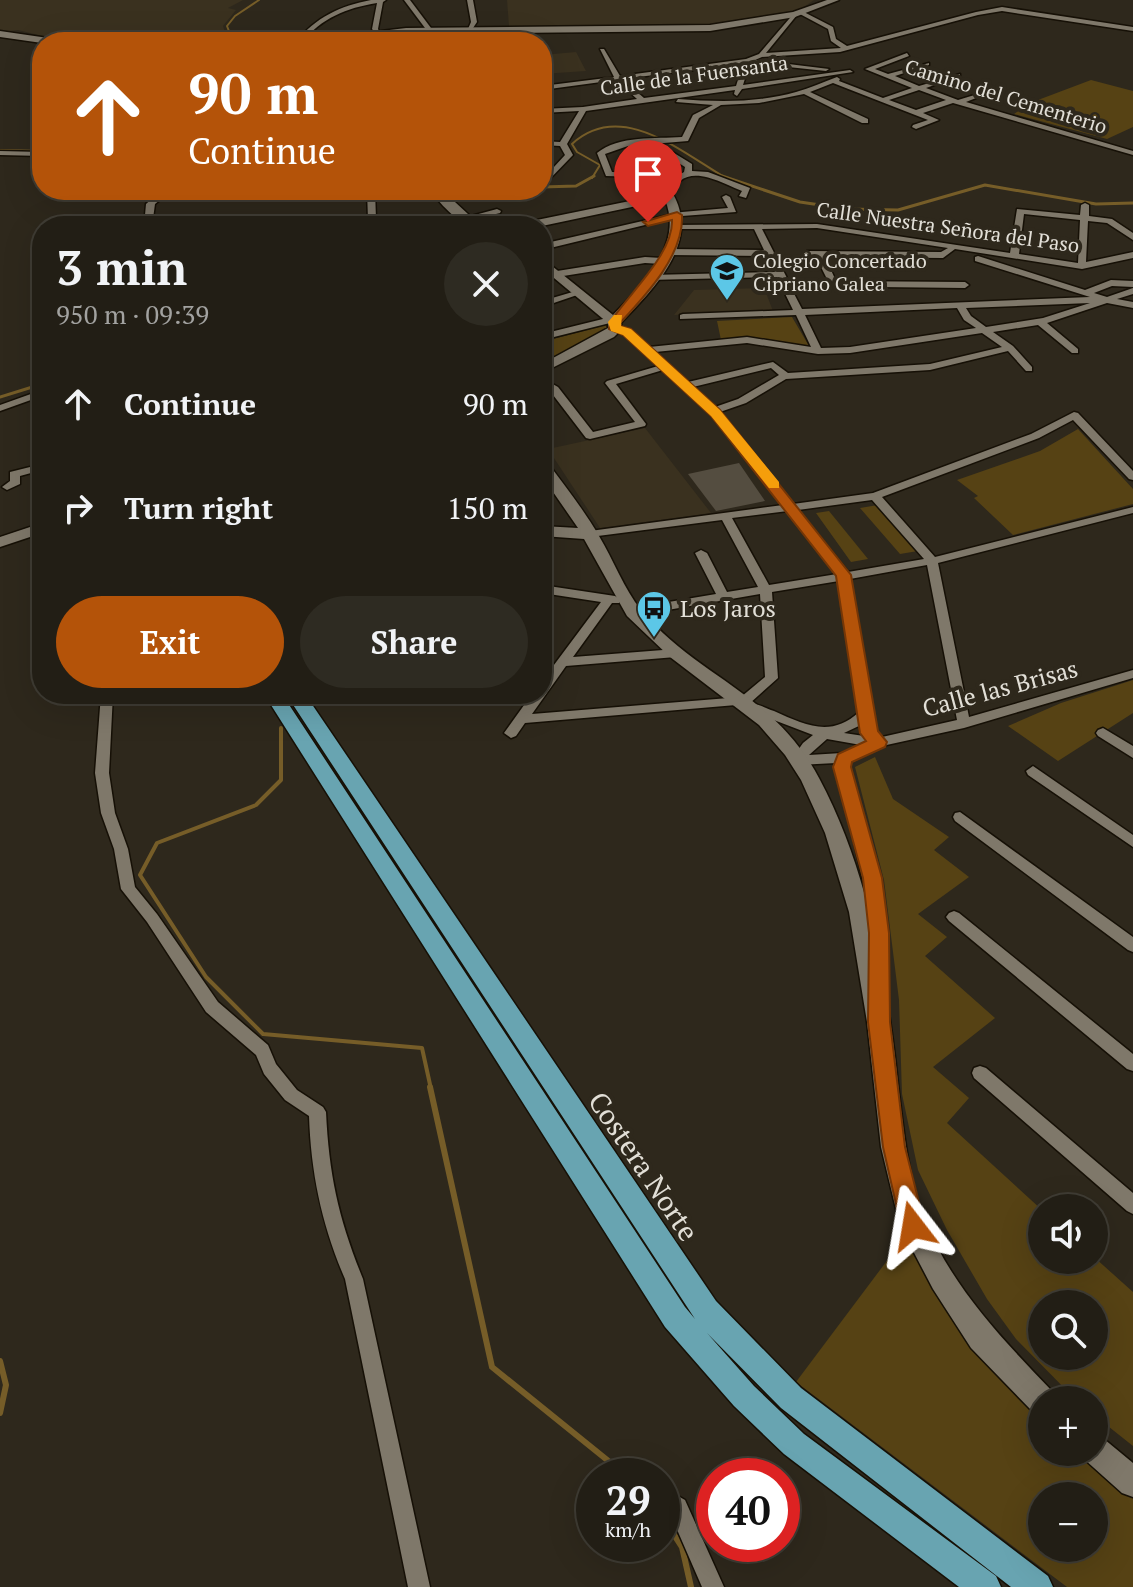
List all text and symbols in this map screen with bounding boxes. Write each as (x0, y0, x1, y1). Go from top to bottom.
street label: Calle de la Fuensanta (598, 48, 790, 102)
street label: Camino del Cementerio (902, 52, 1110, 140)
text: 90 m (188, 56, 318, 130)
icon: ahead (56, 64, 160, 168)
text: Continue (188, 127, 336, 174)
pin (614, 140, 682, 222)
icon: arrive (626, 152, 670, 196)
street label: Calle Nuestra Señora del Paso (815, 195, 1081, 259)
text: 3 min (56, 235, 187, 299)
button: close (444, 242, 528, 326)
place label: Colegio Concertado Cipriano Galea (753, 247, 927, 297)
school or university icon: Colegio Concertado Cipriano Galea (708, 252, 746, 302)
text: 950 m · 09:39 (56, 297, 209, 331)
icon: ahead (56, 382, 100, 426)
text: Continue (124, 384, 256, 424)
text: 90 m (463, 384, 528, 424)
icon: right (56, 486, 100, 530)
text: Turn right (124, 488, 273, 528)
text: 150 m (447, 488, 528, 528)
bus stop icon: Los Jaros (635, 589, 673, 639)
place label: Los Jaros (680, 592, 776, 624)
button: Exit (56, 596, 284, 688)
button: Share (300, 596, 528, 688)
street label: Calle las Brisas (919, 652, 1081, 724)
street label: Costera Norte (580, 1084, 708, 1248)
position arrow (871, 1184, 955, 1268)
map controls (1028, 1194, 1108, 1562)
button: sound (1028, 1194, 1108, 1274)
button: search (1028, 1290, 1108, 1370)
button: + (1028, 1386, 1108, 1466)
speed limit sign: 40 (696, 1458, 800, 1562)
text: 29 (605, 1473, 651, 1526)
button: − (1028, 1482, 1108, 1562)
text: km/h (605, 1516, 651, 1543)

